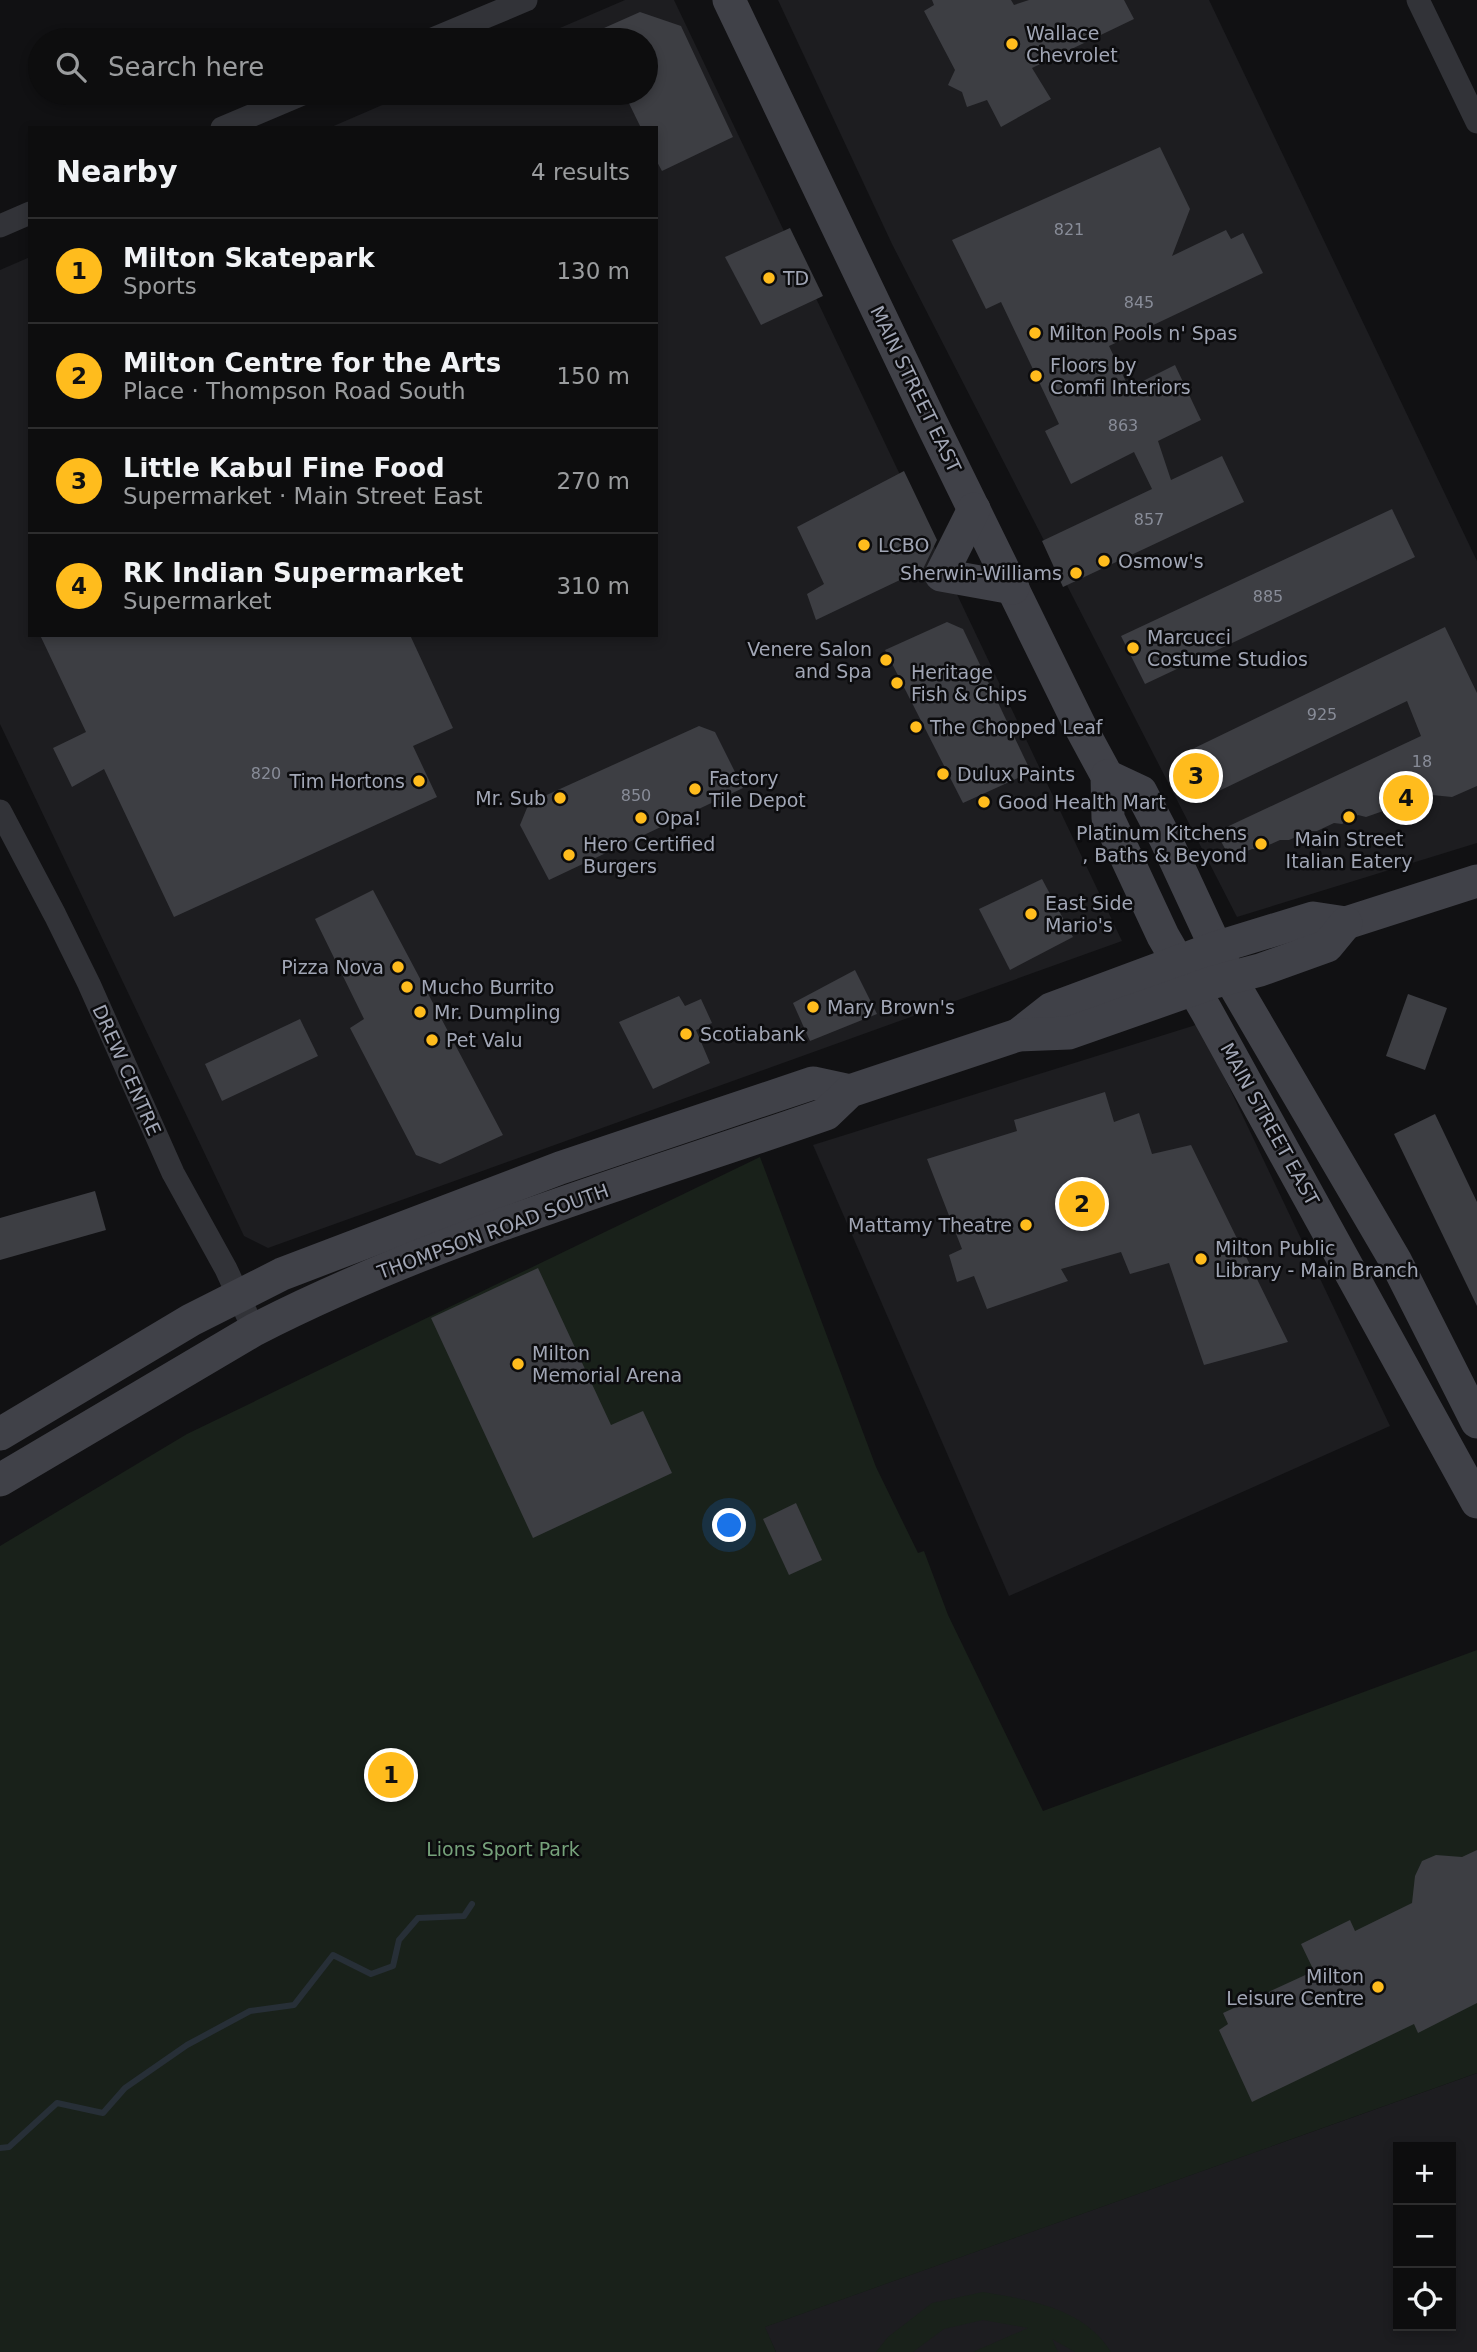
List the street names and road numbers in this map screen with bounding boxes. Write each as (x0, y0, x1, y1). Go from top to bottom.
street label: MAIN STREET EAST (866, 302, 966, 476)
street label: DREW CENTRE (88, 1001, 166, 1139)
street label: MAIN STREET EAST (1216, 1039, 1324, 1209)
street label: THOMPSON ROAD SOUTH (374, 1179, 612, 1283)

